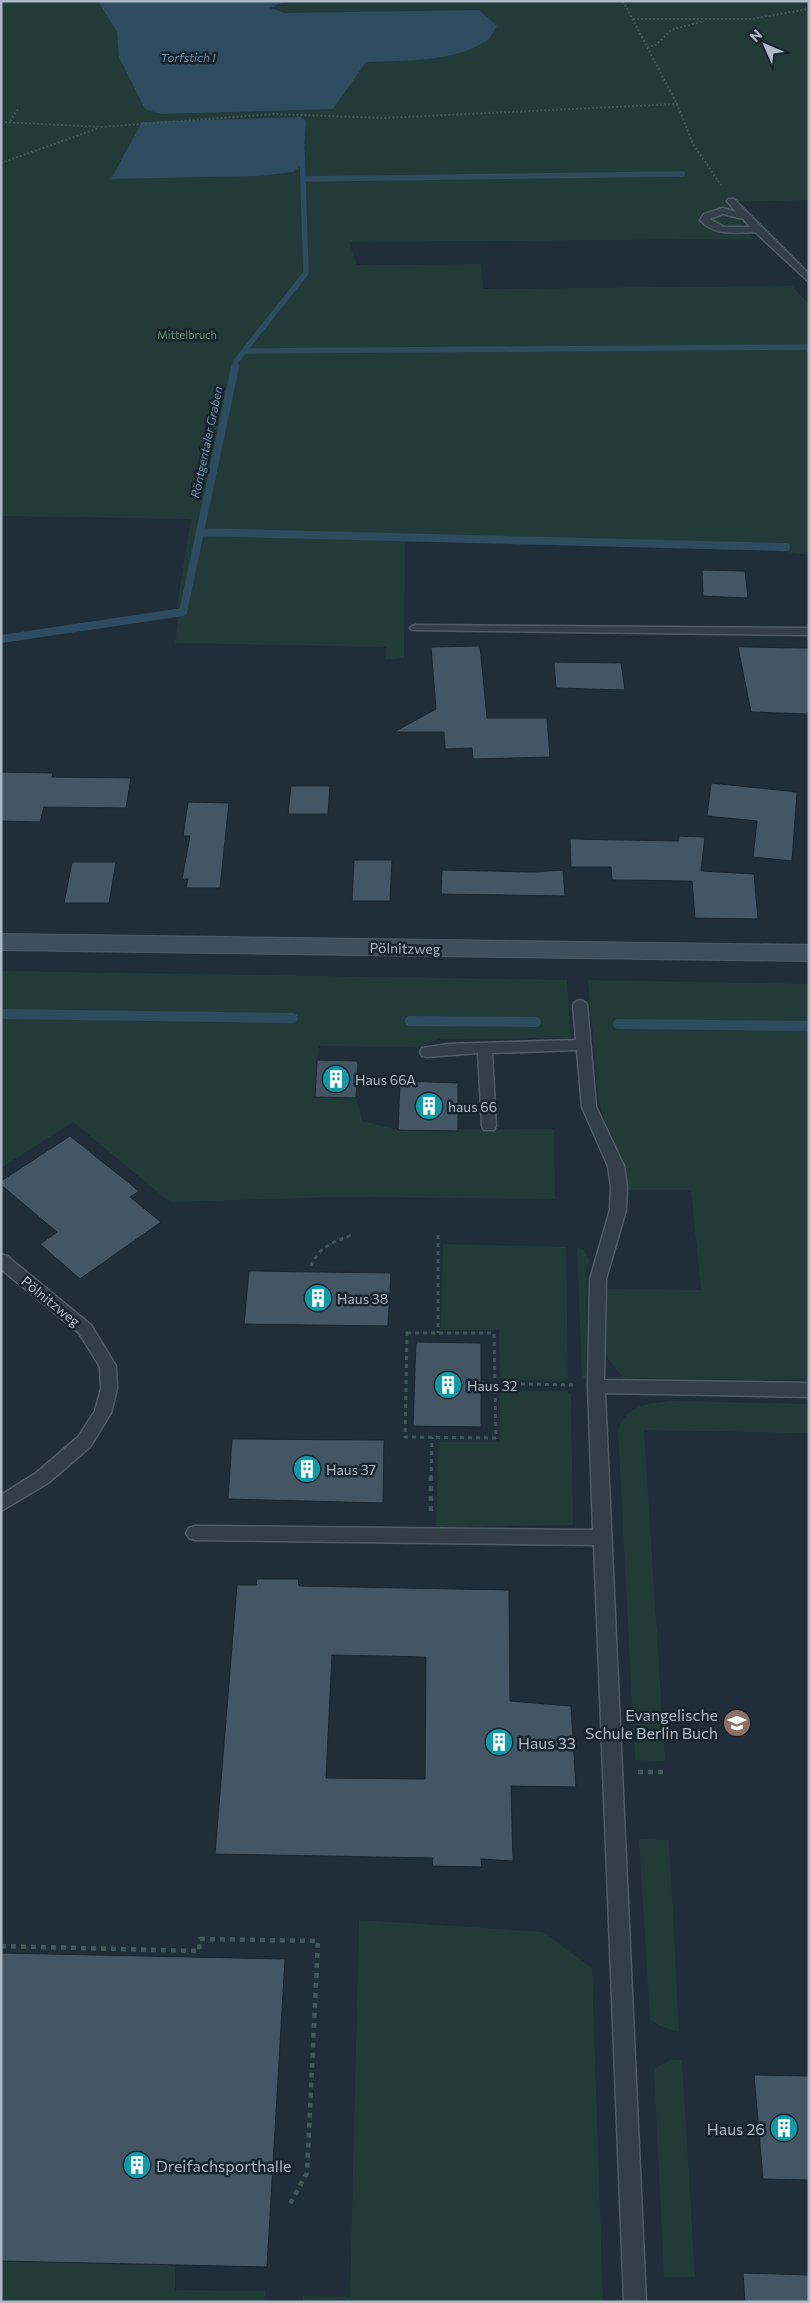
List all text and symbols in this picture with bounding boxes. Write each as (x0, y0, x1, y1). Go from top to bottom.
north arrow (740, 20, 790, 70)
text: N (746, 26, 765, 45)
water label: Torfstich I (160, 50, 216, 64)
park label: Mittelbruch (157, 328, 217, 341)
water label: Röntgentaler Graben (187, 385, 225, 499)
street label: Pölnitzweg (369, 939, 441, 957)
building icon: Haus 66A (321, 1064, 351, 1094)
place label: Haus 66A (355, 1071, 416, 1088)
building icon: haus 66 (414, 1091, 444, 1121)
place label: haus 66 (448, 1098, 497, 1115)
street label: Pölnitzweg (18, 1272, 84, 1330)
building icon: Haus 38 (303, 1283, 333, 1313)
place label: Haus 38 (337, 1290, 388, 1307)
building icon: Haus 32 (433, 1370, 463, 1400)
place label: Haus 32 (467, 1377, 518, 1394)
building icon: Haus 37 (292, 1454, 322, 1484)
place label: Haus 37 (326, 1461, 376, 1478)
place label: Evangelische Schule Berlin Buch (585, 1705, 718, 1742)
school or university icon: Evangelische Schule Berlin Buch (722, 1708, 752, 1738)
building icon: Haus 33 (484, 1727, 514, 1757)
place label: Haus 33 (518, 1733, 576, 1752)
building icon: Haus 26 (769, 2113, 799, 2143)
place label: Haus 26 (707, 2119, 765, 2138)
building icon: Dreifachsporthalle (122, 2150, 152, 2180)
place label: Dreifachsporthalle (156, 2156, 291, 2175)

